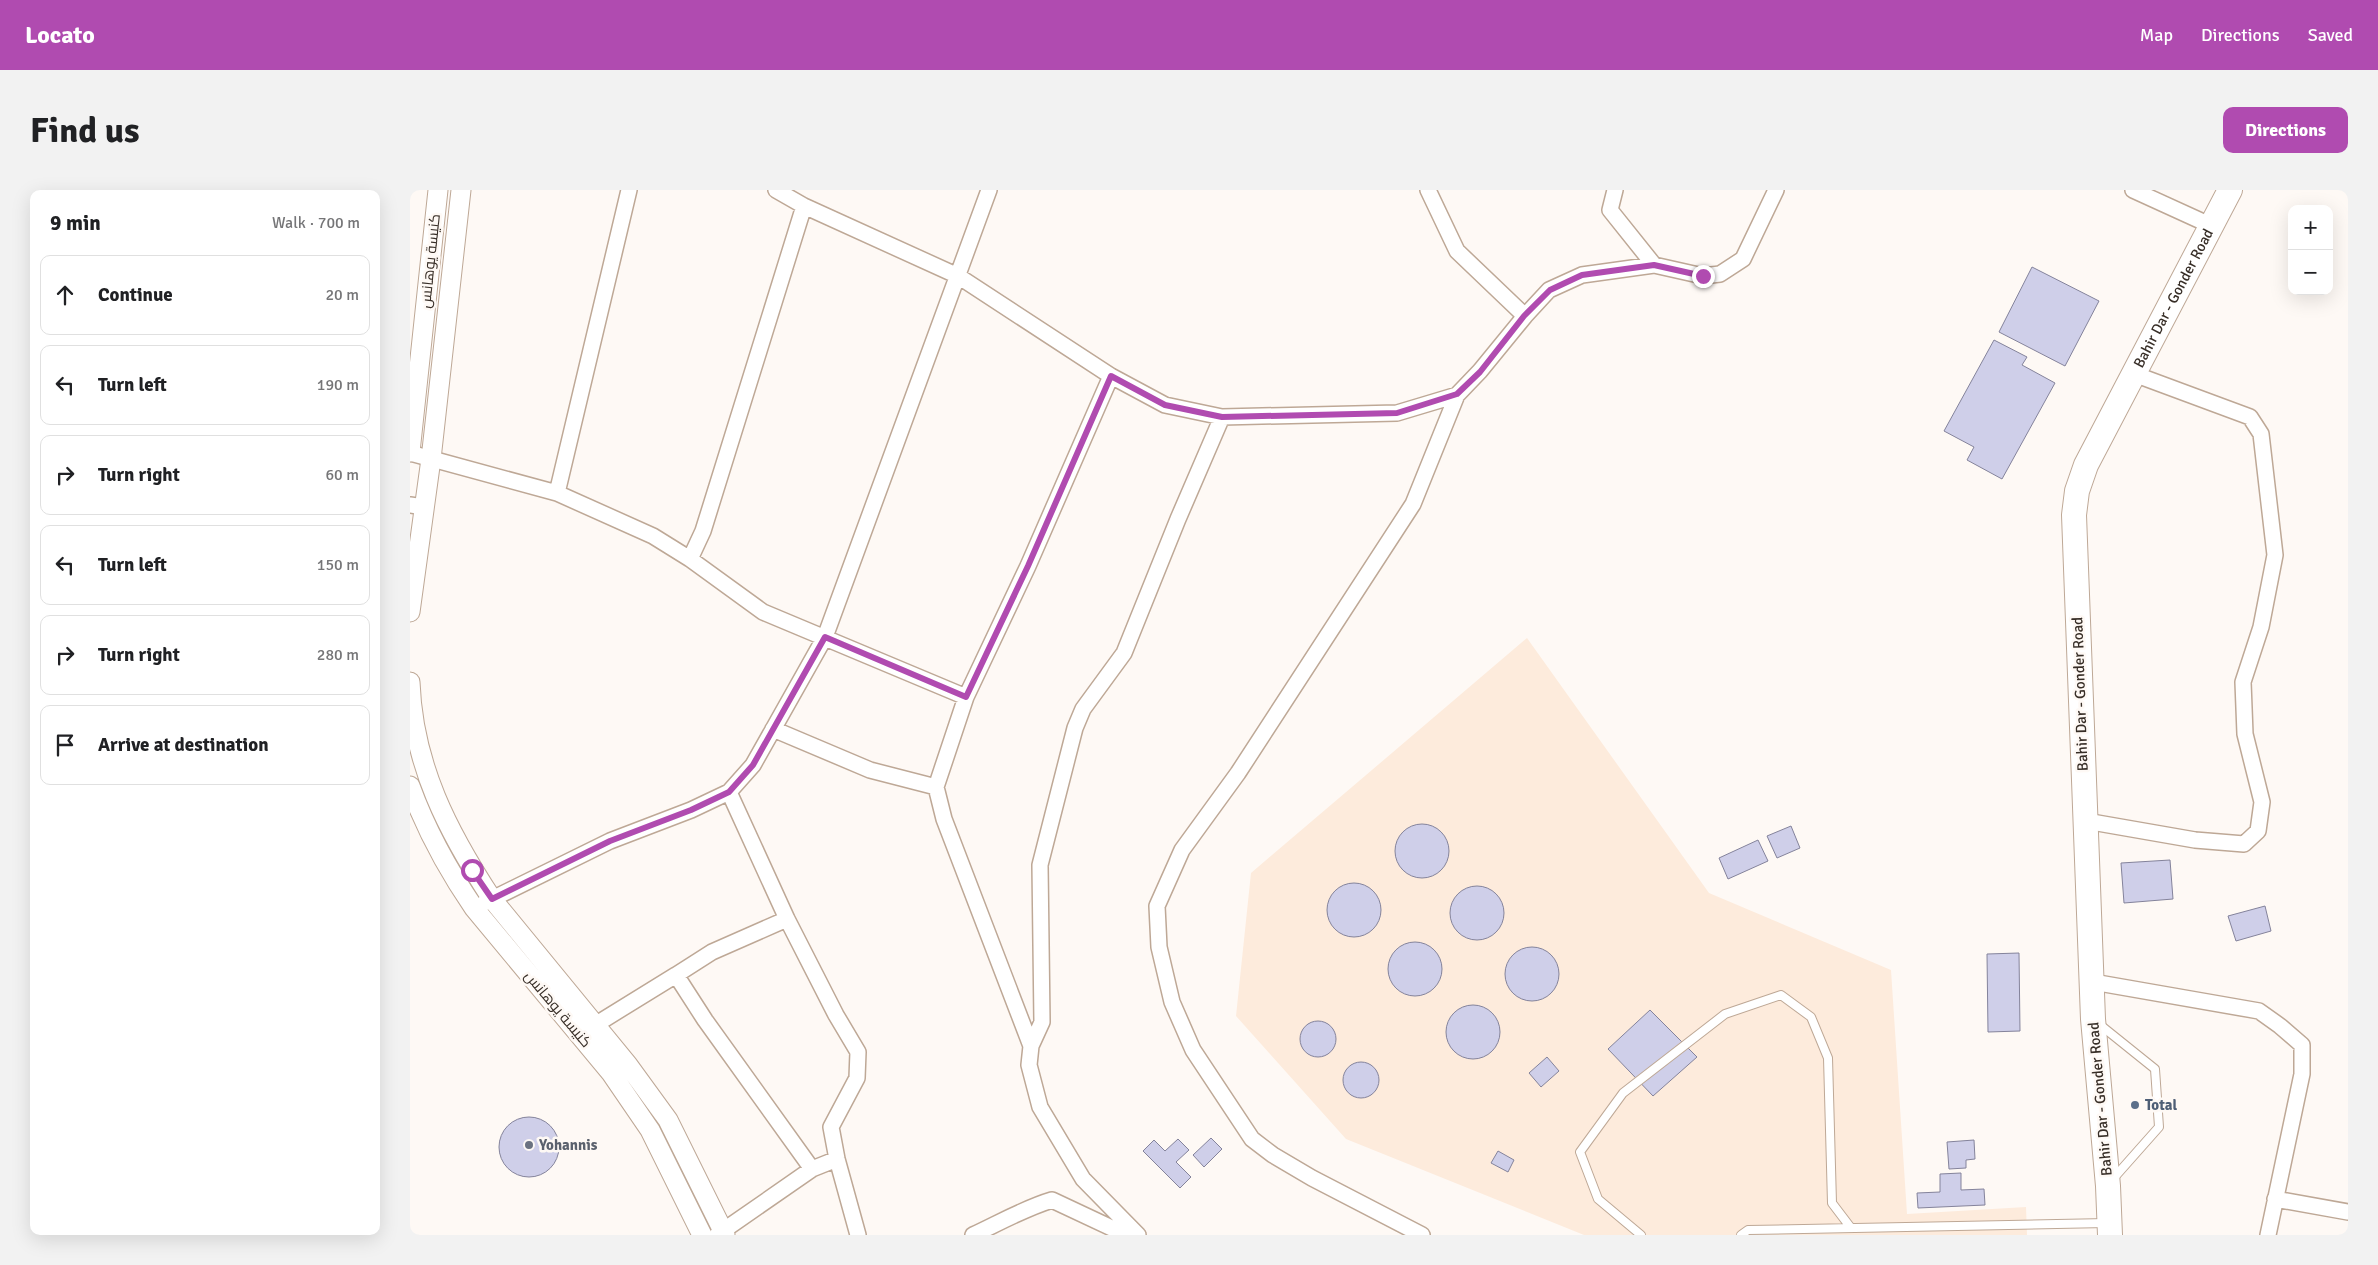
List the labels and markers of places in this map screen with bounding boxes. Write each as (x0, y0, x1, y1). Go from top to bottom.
place label: Total (2145, 1096, 2177, 1114)
marker: Total (2129, 1099, 2141, 1111)
place label: Yohannis (538, 1136, 598, 1154)
marker: Yohannis (523, 1139, 535, 1151)

